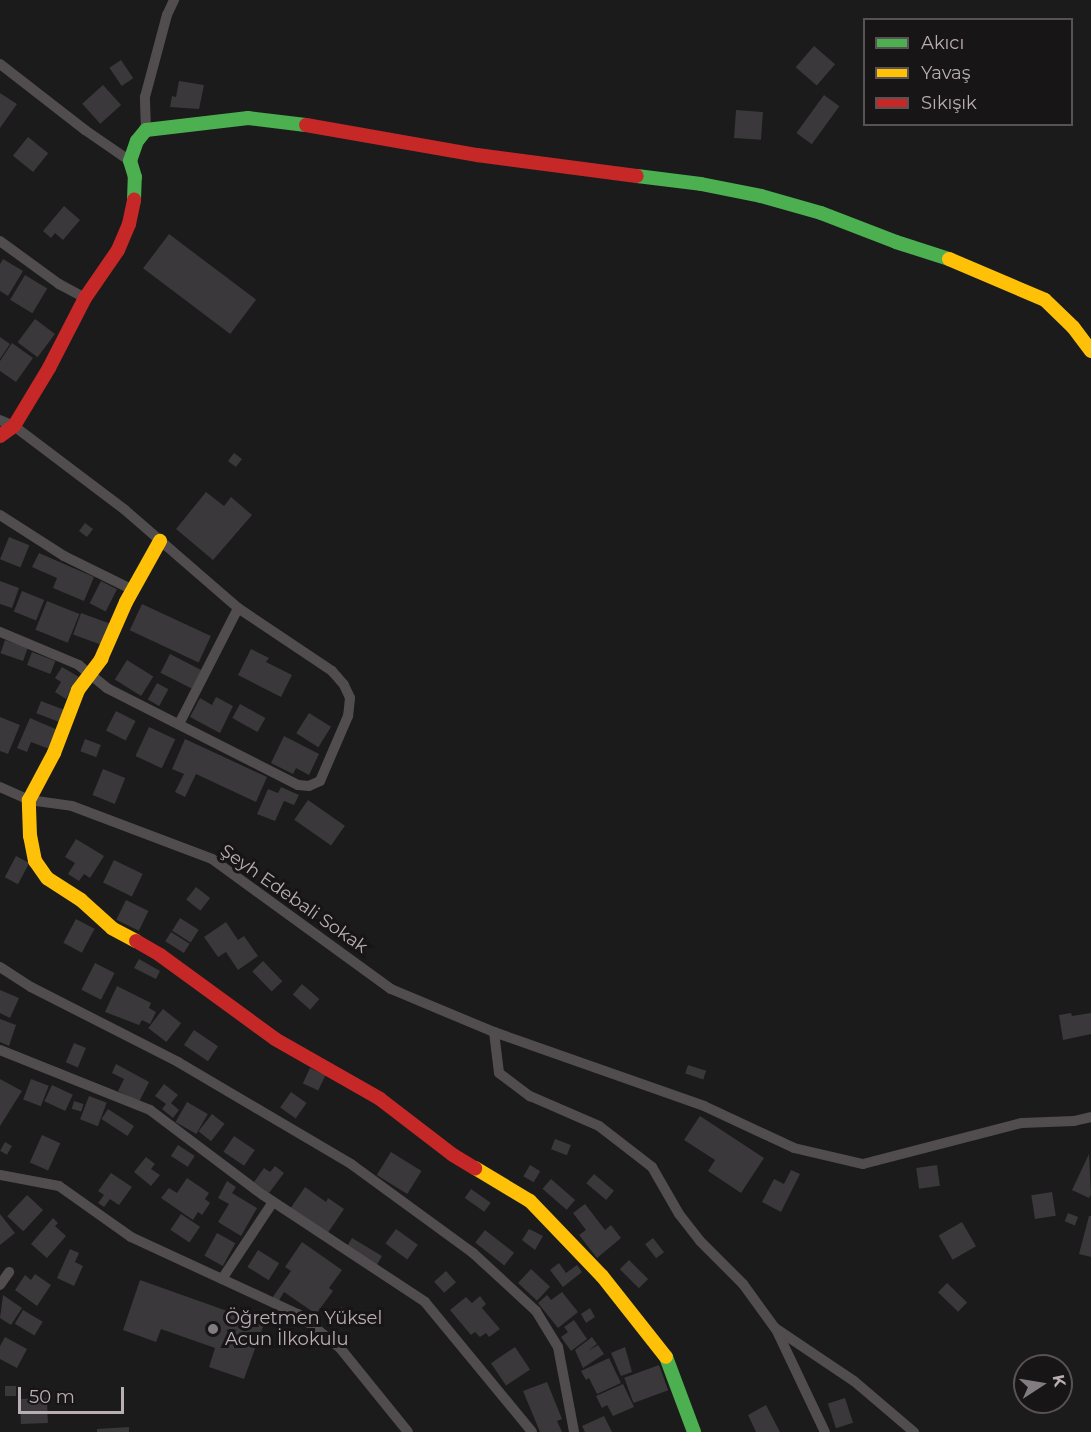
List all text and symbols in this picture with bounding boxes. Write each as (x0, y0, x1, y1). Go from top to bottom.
legend (863, 18, 1073, 126)
text: Akıcı (921, 32, 964, 54)
text: Yavaş (921, 62, 971, 84)
text: Sıkışık (921, 92, 977, 114)
street label: Şeyh Edebali Sokak (216, 840, 372, 958)
place label: Öğretmen Yüksel Acun İlkokulu (225, 1308, 382, 1350)
marker: Öğretmen Yüksel Acun İlkokulu (206, 1322, 220, 1336)
north arrow (1013, 1354, 1073, 1414)
text: K (1049, 1373, 1070, 1388)
scale bar (21, 1375, 128, 1413)
text: 50 m (29, 1386, 75, 1408)

